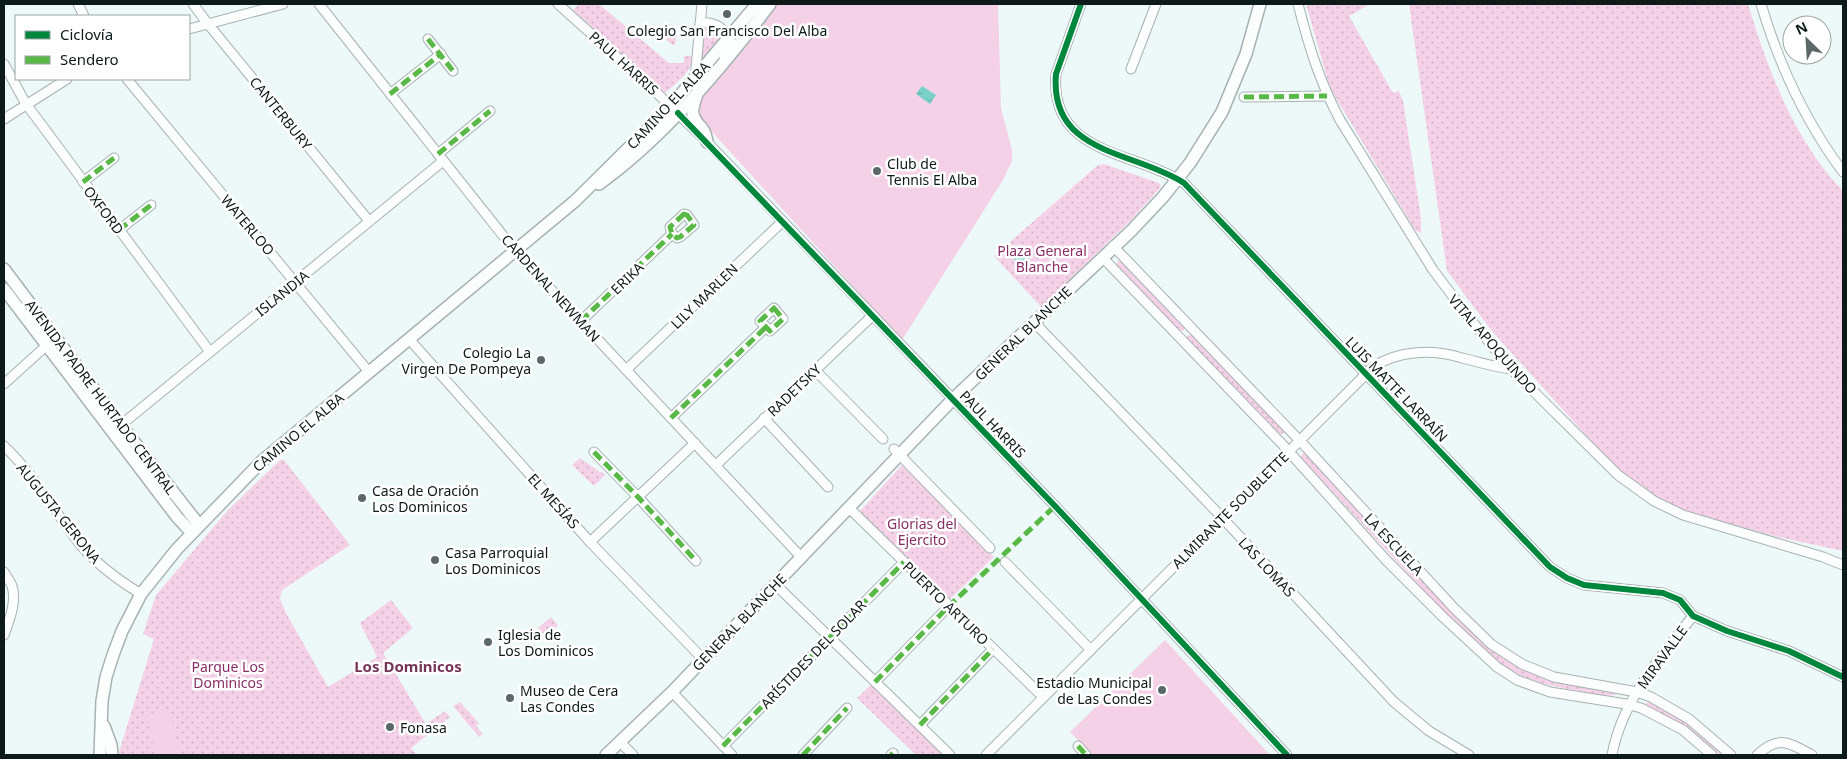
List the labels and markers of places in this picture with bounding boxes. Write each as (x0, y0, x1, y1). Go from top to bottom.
marker: Colegio San Francisco Del Alba (721, 8, 733, 20)
place label: Colegio San Francisco Del Alba (627, 21, 827, 40)
place label: Club de Tennis El Alba (887, 154, 977, 189)
marker: Club de Tennis El Alba (871, 165, 883, 177)
place label: Colegio La Virgen De Pompeya (402, 343, 531, 378)
marker: Colegio La Virgen De Pompeya (535, 354, 547, 366)
place label: Casa de Oración Los Dominicos (372, 481, 479, 516)
marker: Casa de Oración Los Dominicos (356, 492, 368, 504)
place label: Casa Parroquial Los Dominicos (445, 543, 548, 578)
marker: Casa Parroquial Los Dominicos (429, 554, 441, 566)
place label: Iglesia de Los Dominicos (498, 625, 594, 660)
marker: Iglesia de Los Dominicos (482, 636, 494, 648)
place label: Estadio Municipal de Las Condes (1036, 673, 1152, 708)
place label: Museo de Cera Las Condes (520, 681, 618, 716)
marker: Estadio Municipal de Las Condes (1156, 684, 1168, 696)
marker: Museo de Cera Las Condes (504, 692, 516, 704)
place label: Fonasa (400, 718, 447, 737)
marker: Fonasa (384, 721, 396, 733)

